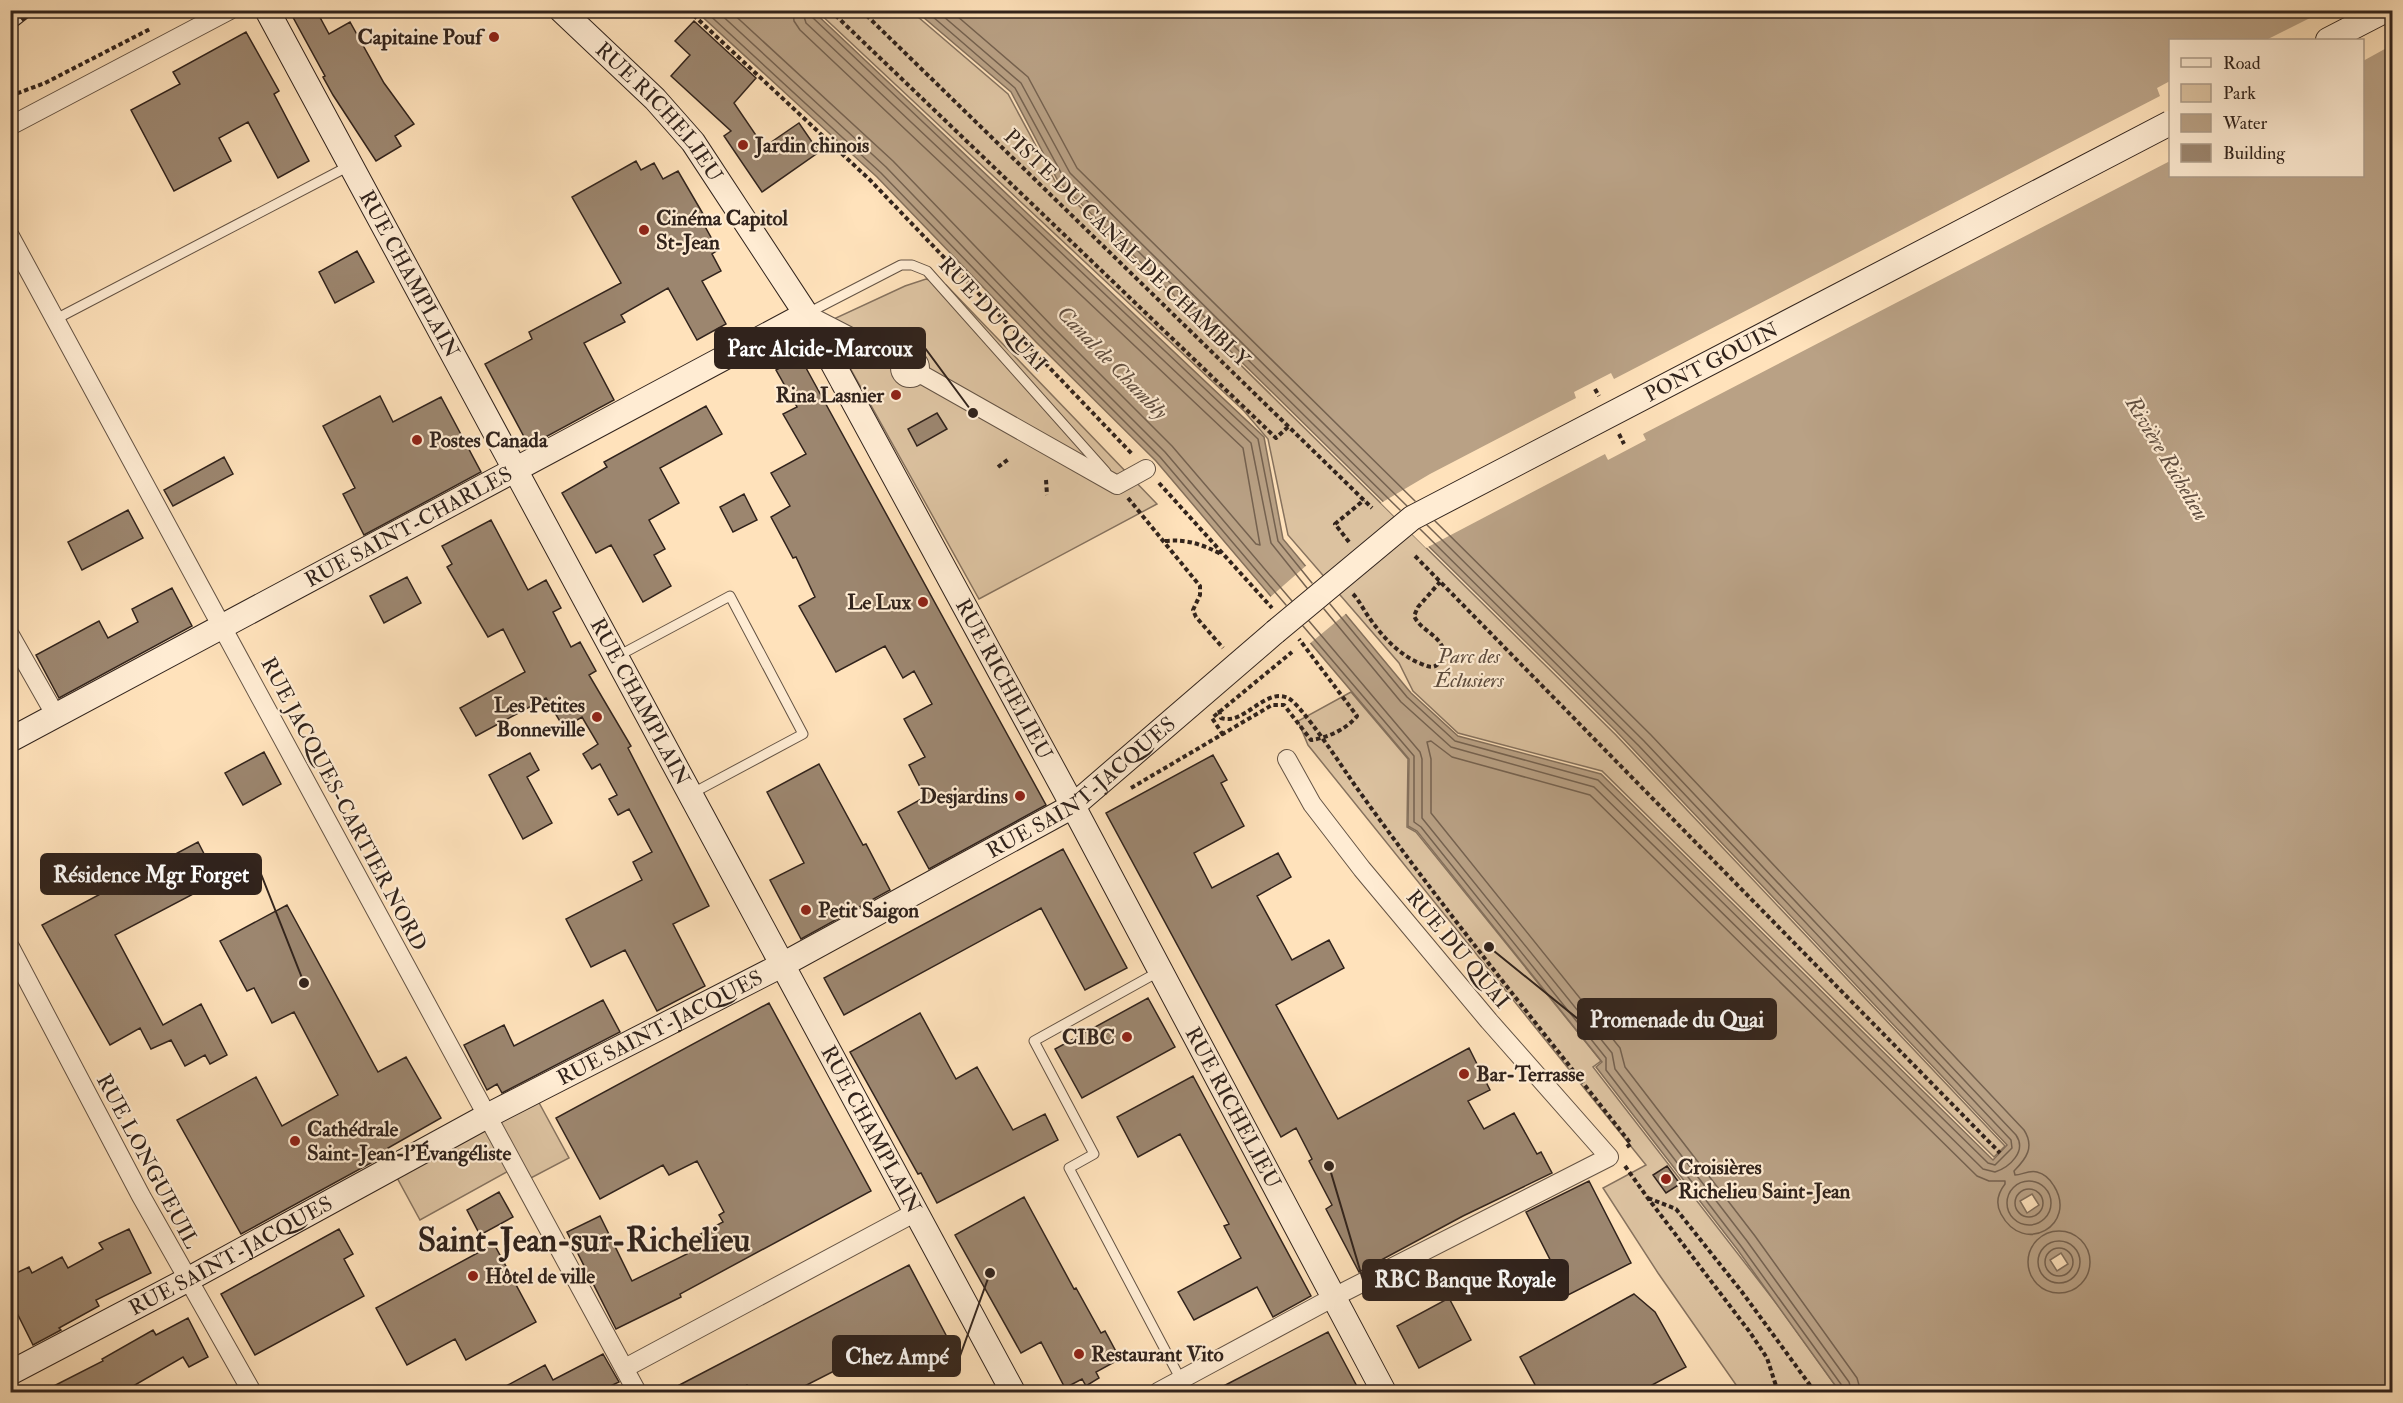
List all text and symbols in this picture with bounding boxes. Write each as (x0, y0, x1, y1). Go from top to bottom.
place label: Capitaine Pouf (358, 24, 485, 51)
marker: Capitaine Pouf (487, 30, 501, 44)
street label: RUE RICHELIEU (589, 37, 729, 187)
legend (2169, 39, 2364, 177)
text: Road (2223, 52, 2261, 75)
text: Park (2223, 82, 2256, 105)
text: Water (2222, 112, 2267, 135)
street label: PISTE DU CANAL DE CHAMBLY (998, 123, 1256, 374)
place label: Jardin chinois (754, 132, 869, 159)
marker: Jardin chinois (736, 138, 750, 152)
text: Building (2223, 142, 2286, 165)
street label: RUE CHAMPLAIN (353, 186, 465, 363)
place label: Cinéma Capitol St-Jean (656, 205, 788, 256)
marker: Cinéma Capitol St-Jean (637, 223, 651, 237)
street label: RUE DU QUAI (933, 251, 1053, 377)
water label: Canal de Chambly (1051, 300, 1174, 426)
street label: PONT GOUIN (1640, 316, 1784, 408)
callout: Parc Alcide-Marcoux (715, 328, 925, 368)
text: Parc Alcide-Marcoux (727, 335, 913, 363)
place label: Rina Lasnier (776, 382, 885, 409)
marker: Rina Lasnier (889, 388, 903, 402)
water label: Rivière Richelieu (2119, 390, 2215, 526)
place label: Postes Canada (429, 427, 549, 454)
marker: Postes Canada (410, 433, 424, 447)
street label: RUE SAINT-CHARLES (300, 461, 517, 594)
place label: Le Lux (847, 589, 912, 616)
street label: RUE RICHELIEU (949, 594, 1058, 765)
marker: Le Lux (916, 595, 930, 609)
street label: RUE CHAMPLAIN (584, 613, 696, 791)
park label: Parc des Éclusiers (1432, 643, 1505, 694)
street label: RUE JACQUES-CARTIER NORD (254, 653, 433, 956)
place label: Les Petites Bonneville (494, 692, 585, 743)
marker: Les Petites Bonneville (590, 710, 604, 724)
street label: RUE SAINT-JACQUES (982, 711, 1181, 865)
place label: Desjardins (920, 783, 1008, 810)
marker: Desjardins (1013, 789, 1027, 803)
callout: Résidence Mgr Forget (41, 854, 261, 894)
text: Résidence Mgr Forget (53, 861, 250, 890)
street label: RUE DU QUAI (1400, 884, 1515, 1014)
place label: Petit Saigon (818, 897, 919, 924)
marker: Petit Saigon (799, 903, 813, 917)
street label: RUE SAINT-JACQUES (553, 964, 767, 1092)
callout: Promenade du Quai (1578, 999, 1776, 1039)
text: Promenade du Quai (1590, 1006, 1764, 1034)
street label: RUE RICHELIEU (1179, 1022, 1287, 1194)
place label: CIBC (1062, 1024, 1115, 1051)
marker: CIBC (1120, 1030, 1134, 1044)
street label: RUE CHAMPLAIN (815, 1041, 927, 1218)
place label: Bar-Terrasse (1476, 1061, 1584, 1088)
marker: Bar-Terrasse (1457, 1067, 1471, 1081)
street label: RUE LONGUEUIL (90, 1069, 205, 1253)
place label: Cathédrale Saint-Jean-l'Évangéliste (307, 1116, 511, 1167)
marker: Cathédrale Saint-Jean-l'Évangéliste (288, 1134, 302, 1148)
place label: Croisières Richelieu Saint-Jean (1678, 1154, 1851, 1205)
marker: Croisières Richelieu Saint-Jean (1659, 1172, 1673, 1186)
street label: RUE SAINT-JACQUES (125, 1190, 337, 1322)
district label: Saint-Jean-sur-Richelieu (418, 1220, 750, 1262)
callout: RBC Banque Royale (1363, 1260, 1568, 1300)
place label: Hôtel de ville (485, 1263, 595, 1290)
text: RBC Banque Royale (1374, 1266, 1557, 1295)
marker: Hôtel de ville (466, 1269, 480, 1283)
callout: Chez Ampé (833, 1336, 960, 1376)
place label: Restaurant Vito (1091, 1341, 1224, 1368)
text: Chez Ampé (845, 1343, 950, 1372)
marker: Restaurant Vito (1072, 1347, 1086, 1361)

